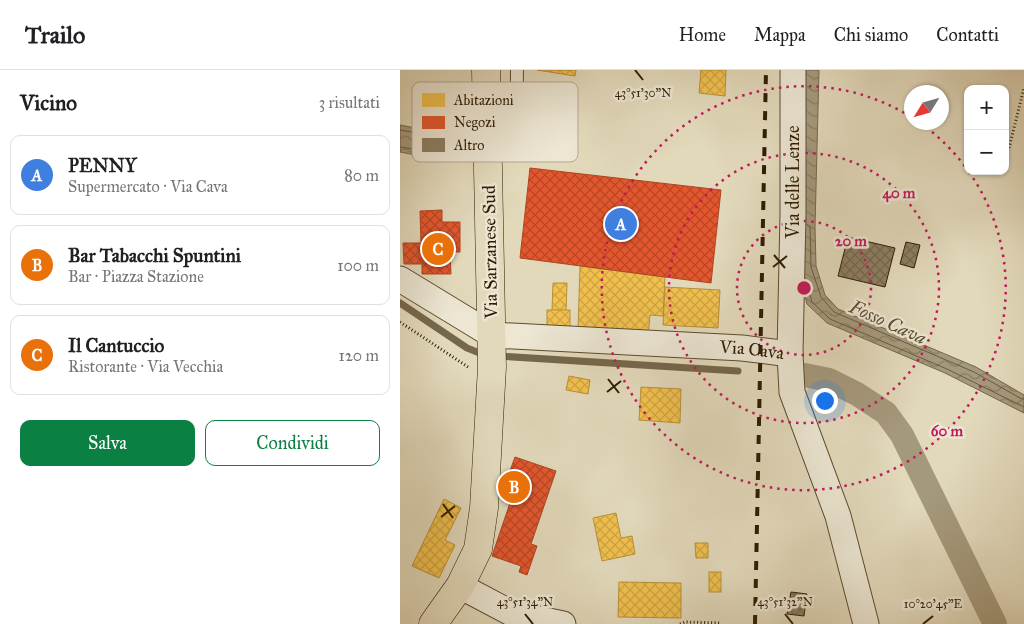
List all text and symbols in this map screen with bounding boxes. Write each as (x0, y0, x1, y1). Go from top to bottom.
text: Trailo (25, 20, 85, 50)
text: Home (679, 24, 726, 46)
text: Mappa (754, 24, 806, 46)
text: Chi siamo (834, 24, 908, 46)
text: Contatti (936, 24, 999, 46)
legend (412, 82, 578, 162)
north arrow (904, 85, 949, 130)
map controls (964, 85, 1009, 175)
button: + (964, 85, 1009, 130)
text: 43°51'30"N (615, 86, 671, 100)
text: Vicino (20, 90, 77, 116)
text: Abitazioni (453, 92, 514, 109)
text: 3 risultati (319, 93, 380, 112)
text: Negozi (454, 114, 496, 131)
street label: Via delle Lenze (782, 126, 804, 239)
button: − (964, 130, 1009, 175)
text: Altro (453, 137, 484, 154)
text: PENNY (68, 154, 137, 177)
text: A (32, 166, 42, 185)
text: 80 m (344, 166, 379, 185)
text: Supermercato · Via Cava (68, 177, 228, 196)
text: 40 m (883, 184, 916, 203)
street label: Via Sarzanese Sud (478, 185, 502, 320)
pin: A (605, 205, 637, 243)
pin: C (422, 230, 454, 268)
text: 20 m (835, 232, 867, 250)
text: Bar Tabacchi Spuntini (68, 244, 241, 267)
text: B (32, 256, 42, 275)
text: 100 m (337, 256, 379, 275)
text: Bar · Piazza Stazione (68, 267, 204, 286)
centre of rings (795, 279, 813, 297)
water label: Fosso Cava (845, 294, 930, 349)
text: Il Cantuccio (68, 334, 164, 357)
street label: Via Cava (718, 336, 786, 364)
text: C (32, 346, 42, 365)
text: 120 m (339, 346, 379, 365)
text: Ristorante · Via Vecchia (68, 357, 223, 376)
your location (812, 388, 838, 414)
button: Salva (20, 420, 195, 466)
button: Condividi (205, 420, 380, 466)
text: 60 m (931, 422, 964, 440)
pin: B (498, 468, 530, 506)
text: 43°51'34"N (497, 595, 553, 609)
text: 43°51'32"N (757, 595, 813, 609)
text: 10°20'45"E (904, 597, 963, 611)

